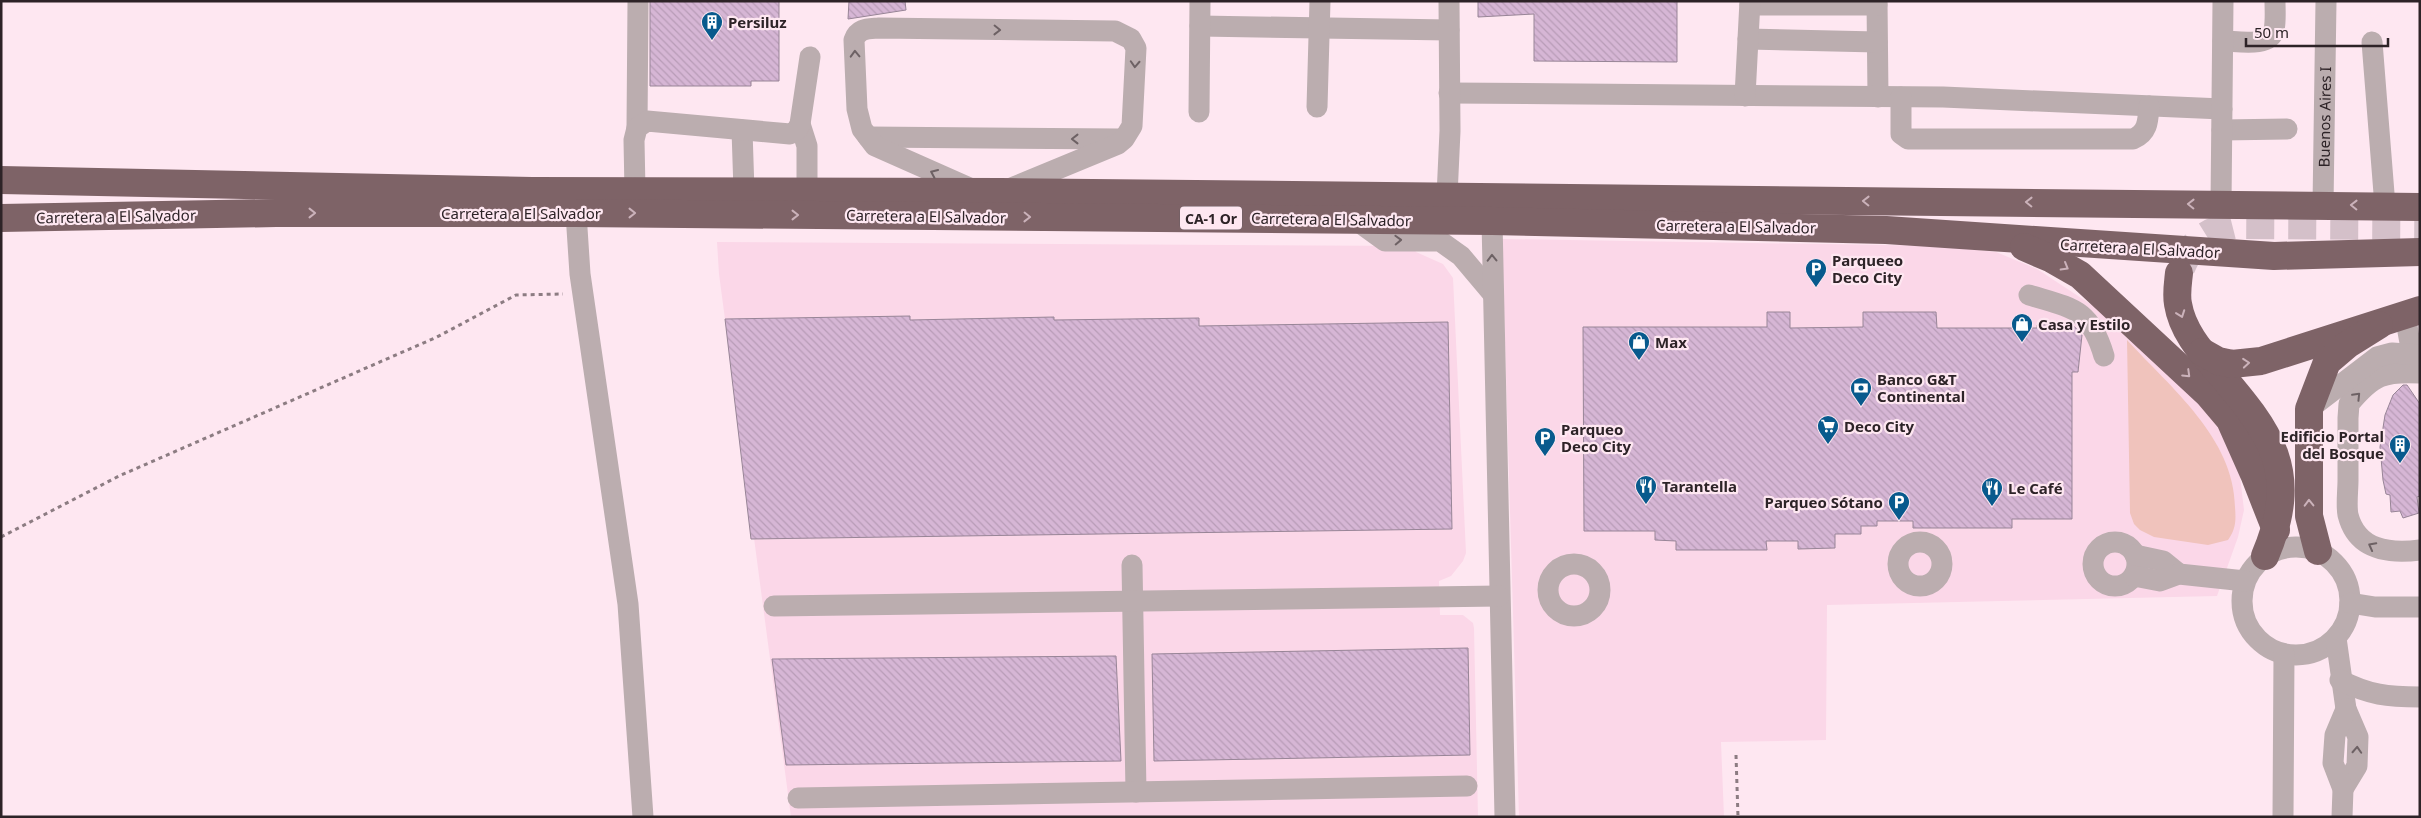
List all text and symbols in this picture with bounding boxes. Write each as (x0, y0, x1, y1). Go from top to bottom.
building icon: Persiluz (700, 10, 724, 41)
place label: Persiluz (728, 12, 787, 32)
scale bar (2246, 15, 2388, 47)
text: 50 m (2254, 22, 2289, 42)
one-way arrow (993, 24, 1001, 35)
one-way arrow (849, 50, 860, 58)
one-way arrow (1130, 60, 1141, 68)
street label: Buenos Aires I (2314, 66, 2335, 168)
one-way arrow (1071, 134, 1079, 144)
one-way arrow (930, 168, 939, 179)
one-way arrow (1862, 195, 1870, 206)
one-way arrow (2024, 197, 2032, 207)
one-way arrow (2187, 198, 2195, 209)
one-way arrow (2349, 200, 2357, 210)
street label: Carretera a El Salvador (441, 203, 601, 223)
street label: Carretera a El Salvador (36, 205, 196, 227)
street label: Carretera a El Salvador (846, 205, 1006, 227)
road number: CA-1 Or (1180, 207, 1242, 230)
one-way arrow (309, 208, 317, 218)
one-way arrow (629, 208, 637, 218)
street label: Carretera a El Salvador (1251, 208, 1411, 230)
one-way arrow (792, 210, 799, 220)
one-way arrow (1024, 212, 1032, 222)
street label: Carretera a El Salvador (1656, 215, 1816, 237)
street label: Carretera a El Salvador (2060, 234, 2220, 262)
one-way arrow (1394, 235, 1402, 246)
place label: Parqueeo Deco City (1832, 250, 1903, 287)
one-way arrow (1487, 253, 1497, 261)
parking icon: Parqueeo Deco City (1804, 257, 1828, 288)
one-way arrow (2060, 260, 2069, 270)
one-way arrow (2175, 310, 2185, 318)
shop icon: Casa y Estilo (2010, 312, 2034, 343)
place label: Casa y Estilo (2038, 314, 2130, 334)
shop icon: Max (1627, 330, 1651, 361)
place label: Max (1655, 332, 1687, 352)
one-way arrow (2243, 358, 2251, 369)
one-way arrow (2181, 368, 2190, 377)
place label: Banco G&T Continental (1877, 369, 1965, 406)
bank icon: Banco G&T Continental (1849, 376, 1873, 407)
one-way arrow (2351, 392, 2360, 401)
supermarket icon: Deco City (1816, 414, 1840, 445)
place label: Deco City (1844, 416, 1915, 436)
place label: Parqueo Deco City (1561, 419, 1632, 456)
parking icon: Parqueo Deco City (1533, 426, 1557, 457)
place label: Edificio Portal del Bosque (2280, 426, 2384, 463)
building icon: Edificio Portal del Bosque (2388, 433, 2412, 464)
restaurant icon: Tarantella (1634, 474, 1658, 505)
place label: Tarantella (1662, 476, 1737, 496)
restaurant icon: Le Café (1980, 476, 2004, 507)
place label: Le Café (2008, 478, 2063, 498)
parking icon: Parqueo Sótano (1887, 490, 1911, 521)
place label: Parqueo Sótano (1765, 492, 1883, 512)
one-way arrow (2304, 499, 2314, 506)
one-way arrow (2369, 542, 2378, 552)
one-way arrow (2352, 745, 2363, 753)

